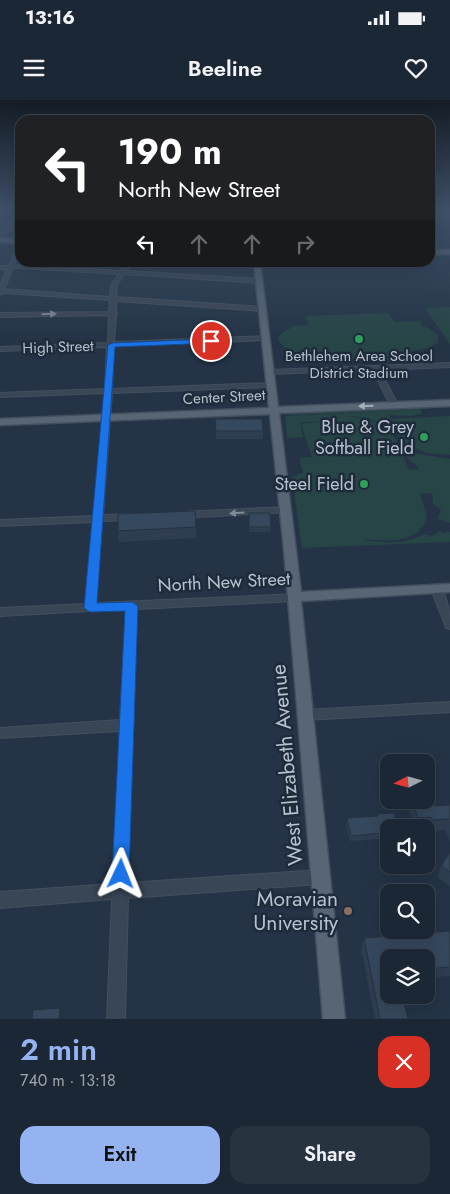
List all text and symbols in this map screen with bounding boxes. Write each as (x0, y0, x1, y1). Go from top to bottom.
text: 13:16 (25, 4, 75, 31)
text: Beeline (188, 52, 262, 84)
icon: menu (20, 54, 48, 82)
icon: heart (402, 54, 430, 82)
text: 190 m (118, 127, 222, 177)
icon: left (35, 135, 100, 200)
text: North New Street (118, 173, 280, 205)
icon: left (132, 230, 160, 258)
icon: ahead (185, 230, 213, 258)
icon: ahead (238, 230, 266, 258)
icon: right (291, 230, 319, 258)
one-way arrow (41, 310, 57, 318)
pin (190, 320, 232, 362)
icon: arrive (197, 327, 225, 355)
marker: Bethlehem Area School District Stadium (353, 333, 365, 345)
street label: High Street (22, 335, 94, 359)
place label: Bethlehem Area School District Stadium (285, 345, 433, 384)
street label: Center Street (182, 384, 266, 410)
one-way arrow (358, 403, 374, 411)
place label: Blue & Grey Softball Field (315, 414, 414, 461)
marker: Blue & Grey Softball Field (418, 431, 430, 443)
place label: Steel Field (274, 471, 354, 497)
marker: Steel Field (358, 478, 370, 490)
one-way arrow (229, 509, 245, 517)
street label: North New Street (157, 566, 292, 598)
street label: West Elizabeth Avenue (263, 663, 311, 867)
north arrow (380, 754, 435, 809)
map controls (380, 754, 435, 1004)
button: sound (380, 819, 435, 874)
position arrow (94, 847, 146, 899)
place label: Moravian University (253, 884, 339, 938)
button: search (380, 884, 435, 939)
marker: Moravian University (342, 905, 354, 917)
button: layers (380, 949, 435, 1004)
text: 2 min (20, 1028, 97, 1071)
button: close (378, 1036, 430, 1088)
text: 740 m · 13:18 (20, 1069, 116, 1092)
button: Exit (20, 1126, 220, 1184)
button: Share (230, 1126, 430, 1184)

